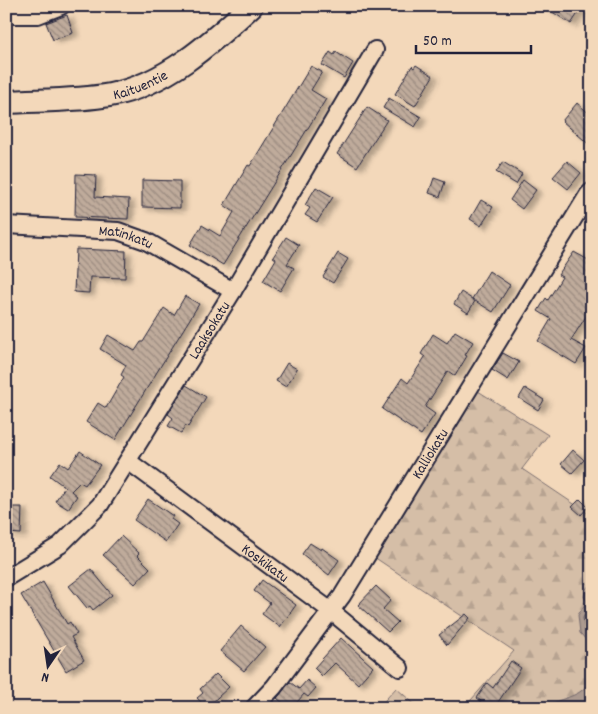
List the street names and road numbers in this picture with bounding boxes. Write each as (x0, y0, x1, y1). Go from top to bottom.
street label: Kaituentie (111, 65, 173, 107)
street label: Matinkatu (98, 221, 157, 256)
street label: Laaksokatu (184, 298, 237, 364)
street label: Kalliokatu (407, 425, 455, 484)
street label: Koskikatu (236, 539, 293, 589)

